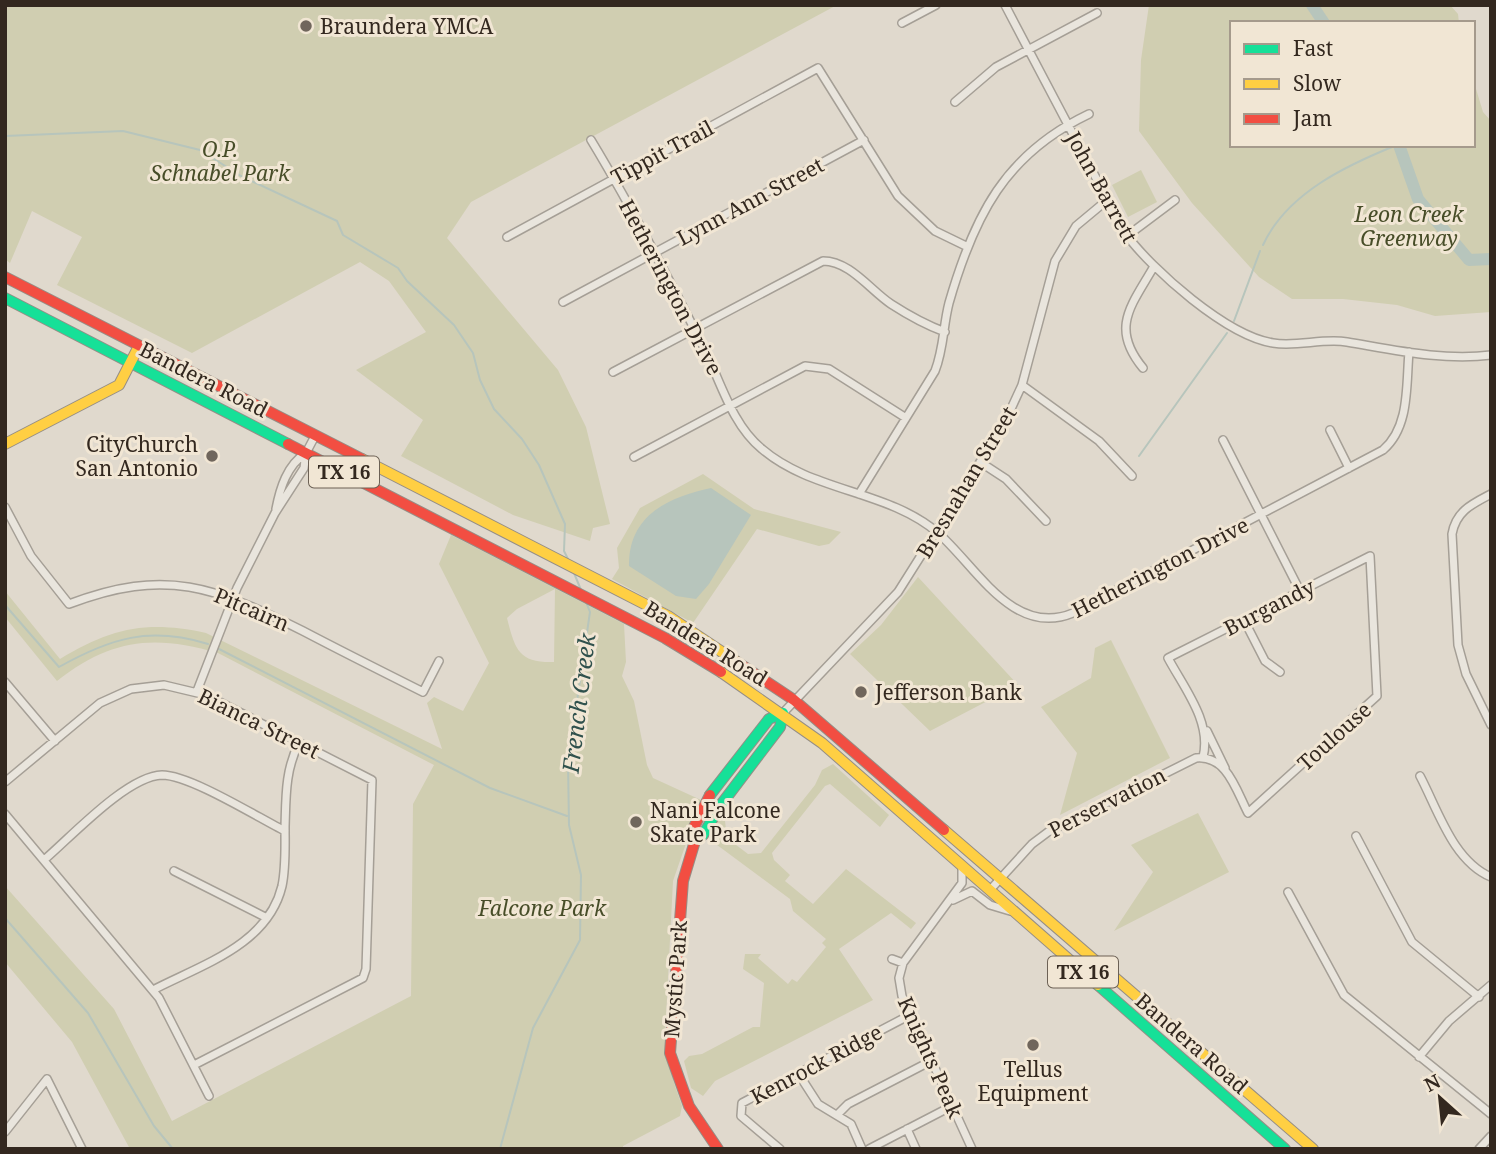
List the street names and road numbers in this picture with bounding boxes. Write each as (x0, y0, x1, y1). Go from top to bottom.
street label: Tippit Trail (606, 113, 719, 191)
street label: John Barrett (1059, 125, 1144, 248)
street label: Lynn Ann Street (672, 150, 828, 252)
street label: Hetherington Drive (613, 194, 729, 380)
street label: Bandera Road (135, 335, 273, 423)
street label: Bresnahan Street (910, 401, 1022, 563)
road number: TX 16 (309, 457, 379, 488)
street label: Hetherington Drive (1067, 510, 1253, 624)
street label: Burgandy (1219, 572, 1319, 642)
street label: Pitcairn (210, 581, 294, 637)
street label: Bandera Road (639, 594, 773, 692)
street label: Bianca Street (194, 681, 324, 765)
street label: Toulouse (1291, 696, 1377, 776)
street label: Perservation (1044, 760, 1170, 844)
street label: Mystic Park (657, 919, 693, 1039)
road number: TX 16 (1048, 956, 1118, 988)
street label: Bandera Road (1130, 986, 1254, 1100)
street label: Knights Peak (892, 992, 971, 1123)
street label: Kenrock Ridge (745, 1018, 887, 1110)

